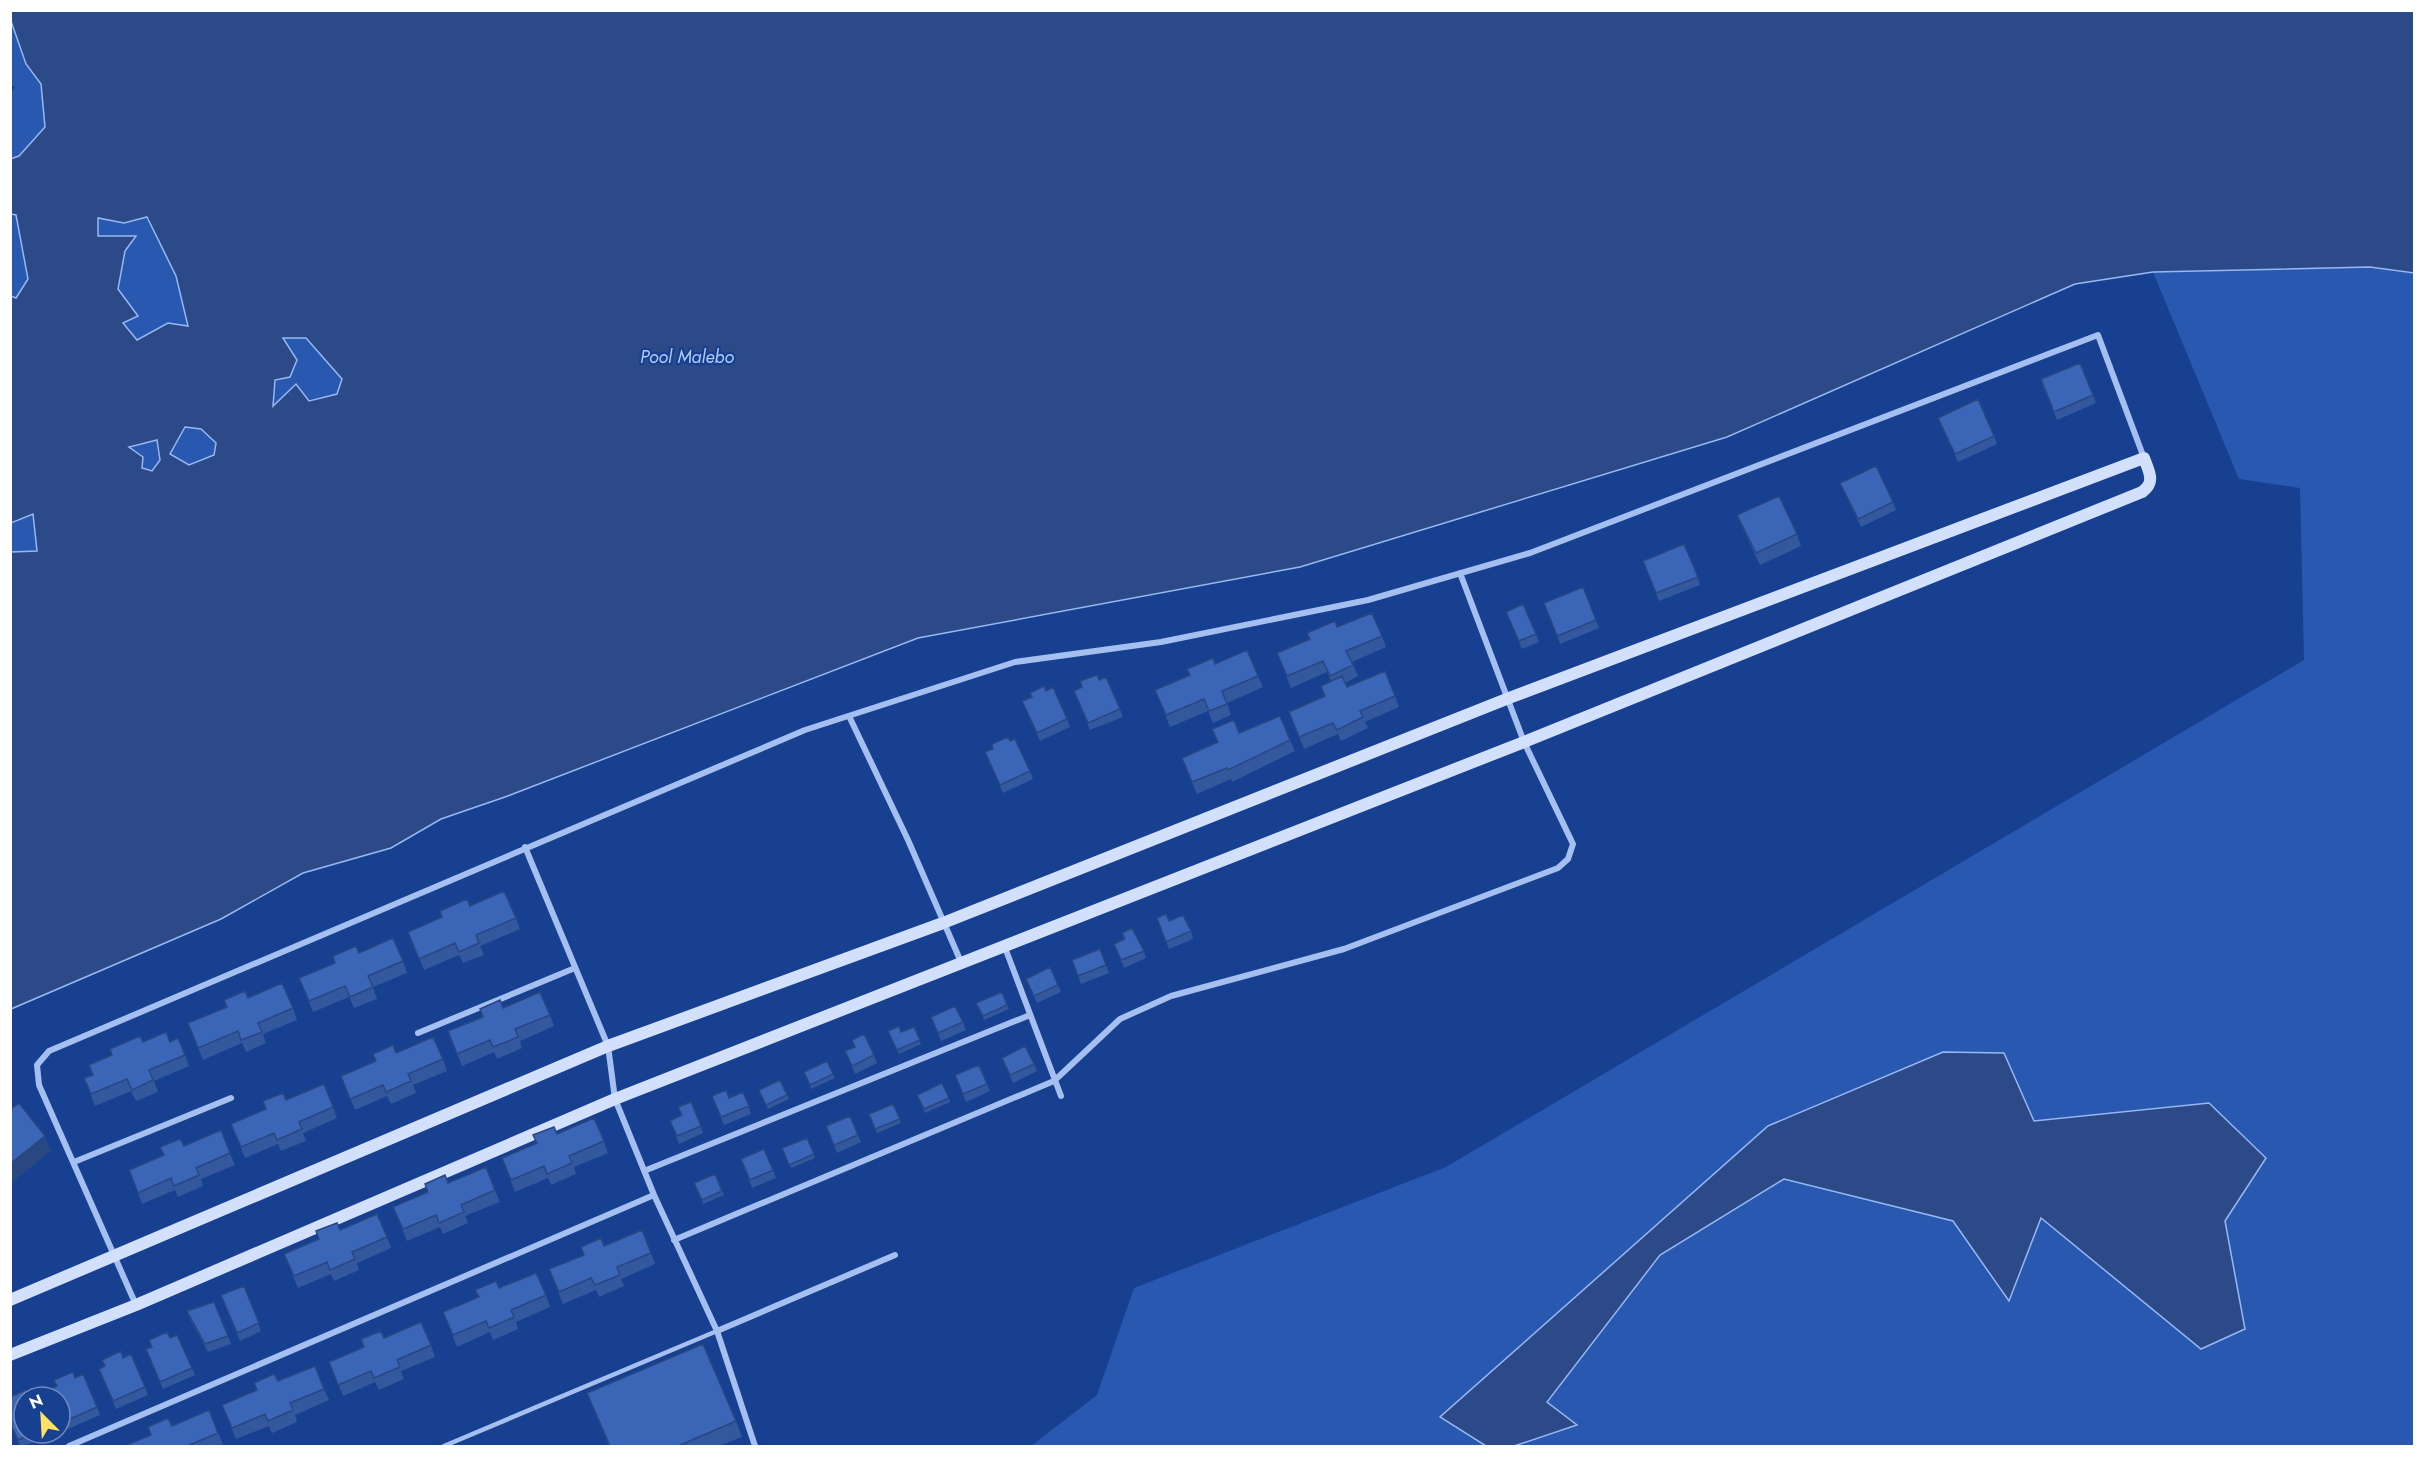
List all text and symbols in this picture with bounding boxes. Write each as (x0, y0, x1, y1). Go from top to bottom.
water label: Pool Malebo (640, 344, 735, 370)
north arrow (12, 1385, 72, 1445)
text: N (26, 1389, 47, 1415)

